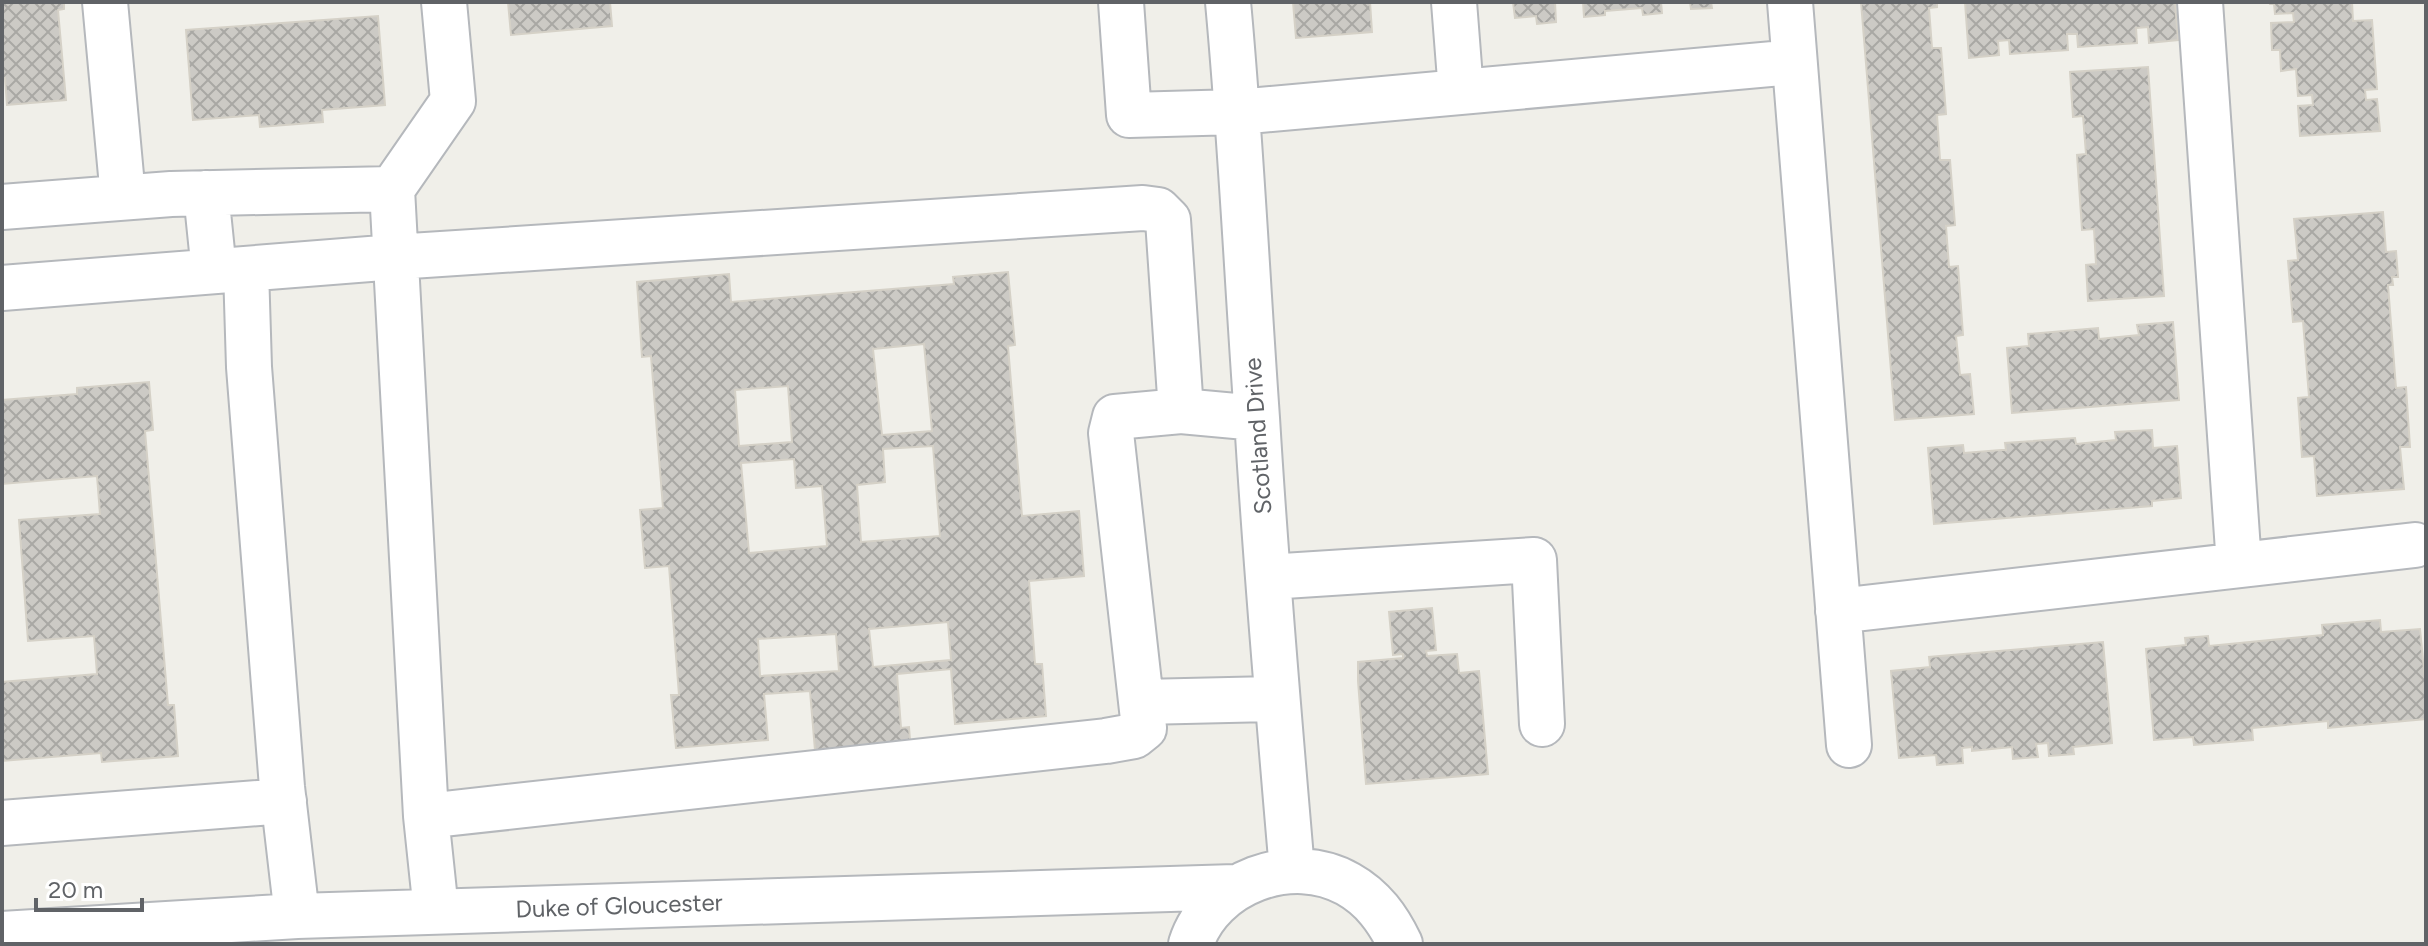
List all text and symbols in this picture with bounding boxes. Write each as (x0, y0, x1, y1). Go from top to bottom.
street label: Scotland Drive (1238, 357, 1277, 515)
scale bar (36, 862, 142, 912)
text: 20 m (48, 875, 103, 904)
street label: Duke of Gloucester (515, 887, 723, 924)

